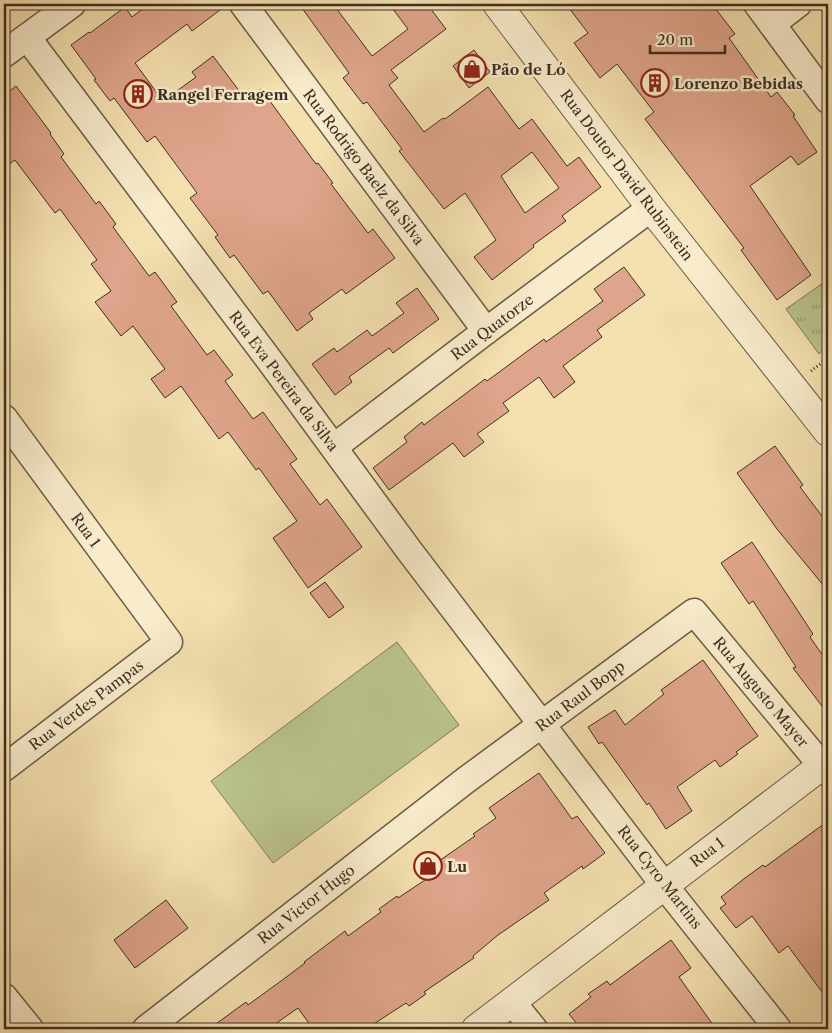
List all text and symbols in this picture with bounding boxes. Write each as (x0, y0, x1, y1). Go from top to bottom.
scale bar (650, 22, 724, 54)
text: 20 m (657, 30, 693, 49)
shop icon: Pão de Ló (457, 54, 487, 84)
place label: Pão de Ló (491, 60, 566, 79)
building icon: Lorenzo Bebidas (640, 68, 670, 98)
place label: Lorenzo Bebidas (674, 74, 803, 93)
building icon: Rangel Ferragem (123, 79, 153, 109)
place label: Rangel Ferragem (157, 85, 288, 104)
street label: Rua Rodrigo Baelz da Silva (299, 85, 429, 249)
street label: Rua Doutor David Rubinstein (556, 85, 698, 265)
street label: Rua Quatorze (447, 290, 537, 364)
street label: Rua Eva Pereira da Silva (225, 307, 343, 455)
street label: Rua 1 (67, 509, 105, 552)
street label: Rua Augusto Mayer (709, 633, 813, 752)
street label: Rua Verdes Pampas (25, 656, 147, 754)
street label: Rua Raul Bopp (532, 656, 628, 736)
street label: Rua Cyro Martins (614, 821, 706, 933)
street label: Rua 1 (686, 832, 729, 871)
shop icon: Lu (413, 851, 443, 881)
place label: Lu (447, 857, 467, 876)
street label: Rua Victor Hugo (254, 860, 358, 948)

